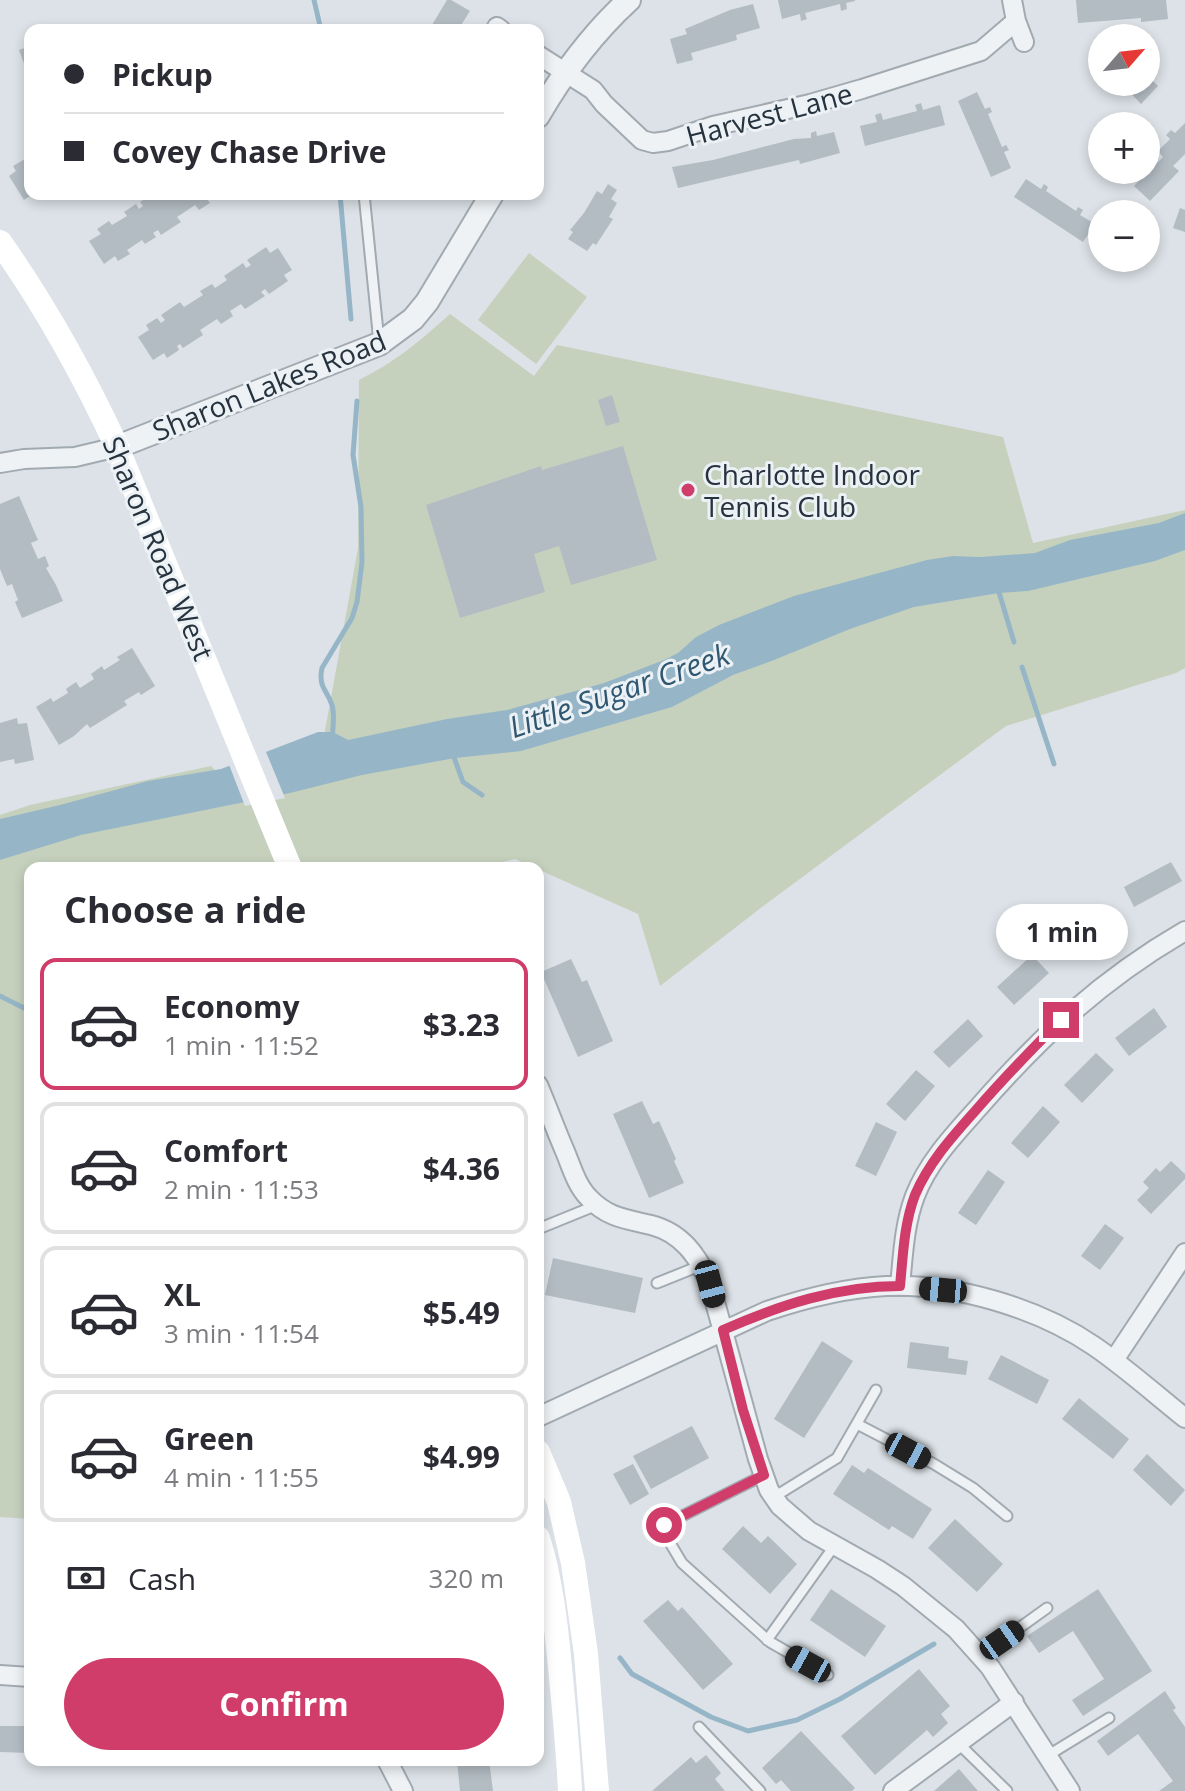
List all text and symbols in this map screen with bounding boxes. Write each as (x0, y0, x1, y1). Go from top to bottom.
north arrow (1088, 24, 1160, 96)
map controls (1088, 24, 1160, 272)
text: Pickup (112, 54, 213, 95)
street label: Harvest Lane (681, 74, 857, 154)
button: + (1088, 112, 1160, 184)
text: Covey Chase Drive (112, 131, 387, 172)
button: − (1088, 200, 1160, 272)
street label: Sharon Lakes Road (147, 321, 391, 449)
street label: Sharon Road West (95, 430, 223, 666)
place label: Charlotte Indoor Tennis Club (704, 455, 920, 525)
marker: Charlotte Indoor Tennis Club (679, 481, 697, 499)
water label: Little Sugar Creek (503, 633, 736, 747)
text: Choose a ride (64, 885, 306, 934)
callout: 1 min (995, 904, 1127, 960)
text: 1 min (1026, 914, 1098, 950)
text: Economy (164, 986, 300, 1027)
icon: car (68, 988, 140, 1060)
route end (1043, 1002, 1079, 1038)
text: $3.23 (423, 1004, 500, 1045)
text: 1 min · 11:52 (164, 1027, 319, 1063)
text: Comfort (164, 1130, 288, 1171)
icon: car (68, 1132, 140, 1204)
text: $4.36 (423, 1148, 500, 1189)
text: 2 min · 11:53 (164, 1171, 319, 1207)
car (692, 1258, 728, 1310)
text: XL (164, 1274, 201, 1315)
icon: car (68, 1276, 140, 1348)
car (918, 1276, 968, 1304)
text: $5.49 (423, 1292, 500, 1333)
text: 3 min · 11:54 (164, 1315, 319, 1351)
text: Green (164, 1418, 255, 1459)
icon: car (68, 1420, 140, 1492)
car (881, 1429, 935, 1473)
text: $4.99 (423, 1436, 500, 1477)
text: 4 min · 11:55 (164, 1459, 319, 1495)
route start (646, 1507, 682, 1543)
icon: cash (64, 1556, 108, 1600)
text: Cash (128, 1558, 196, 1599)
text: 320 m (429, 1560, 504, 1596)
car (975, 1616, 1029, 1664)
car (781, 1642, 835, 1686)
button: Confirm (64, 1658, 504, 1750)

